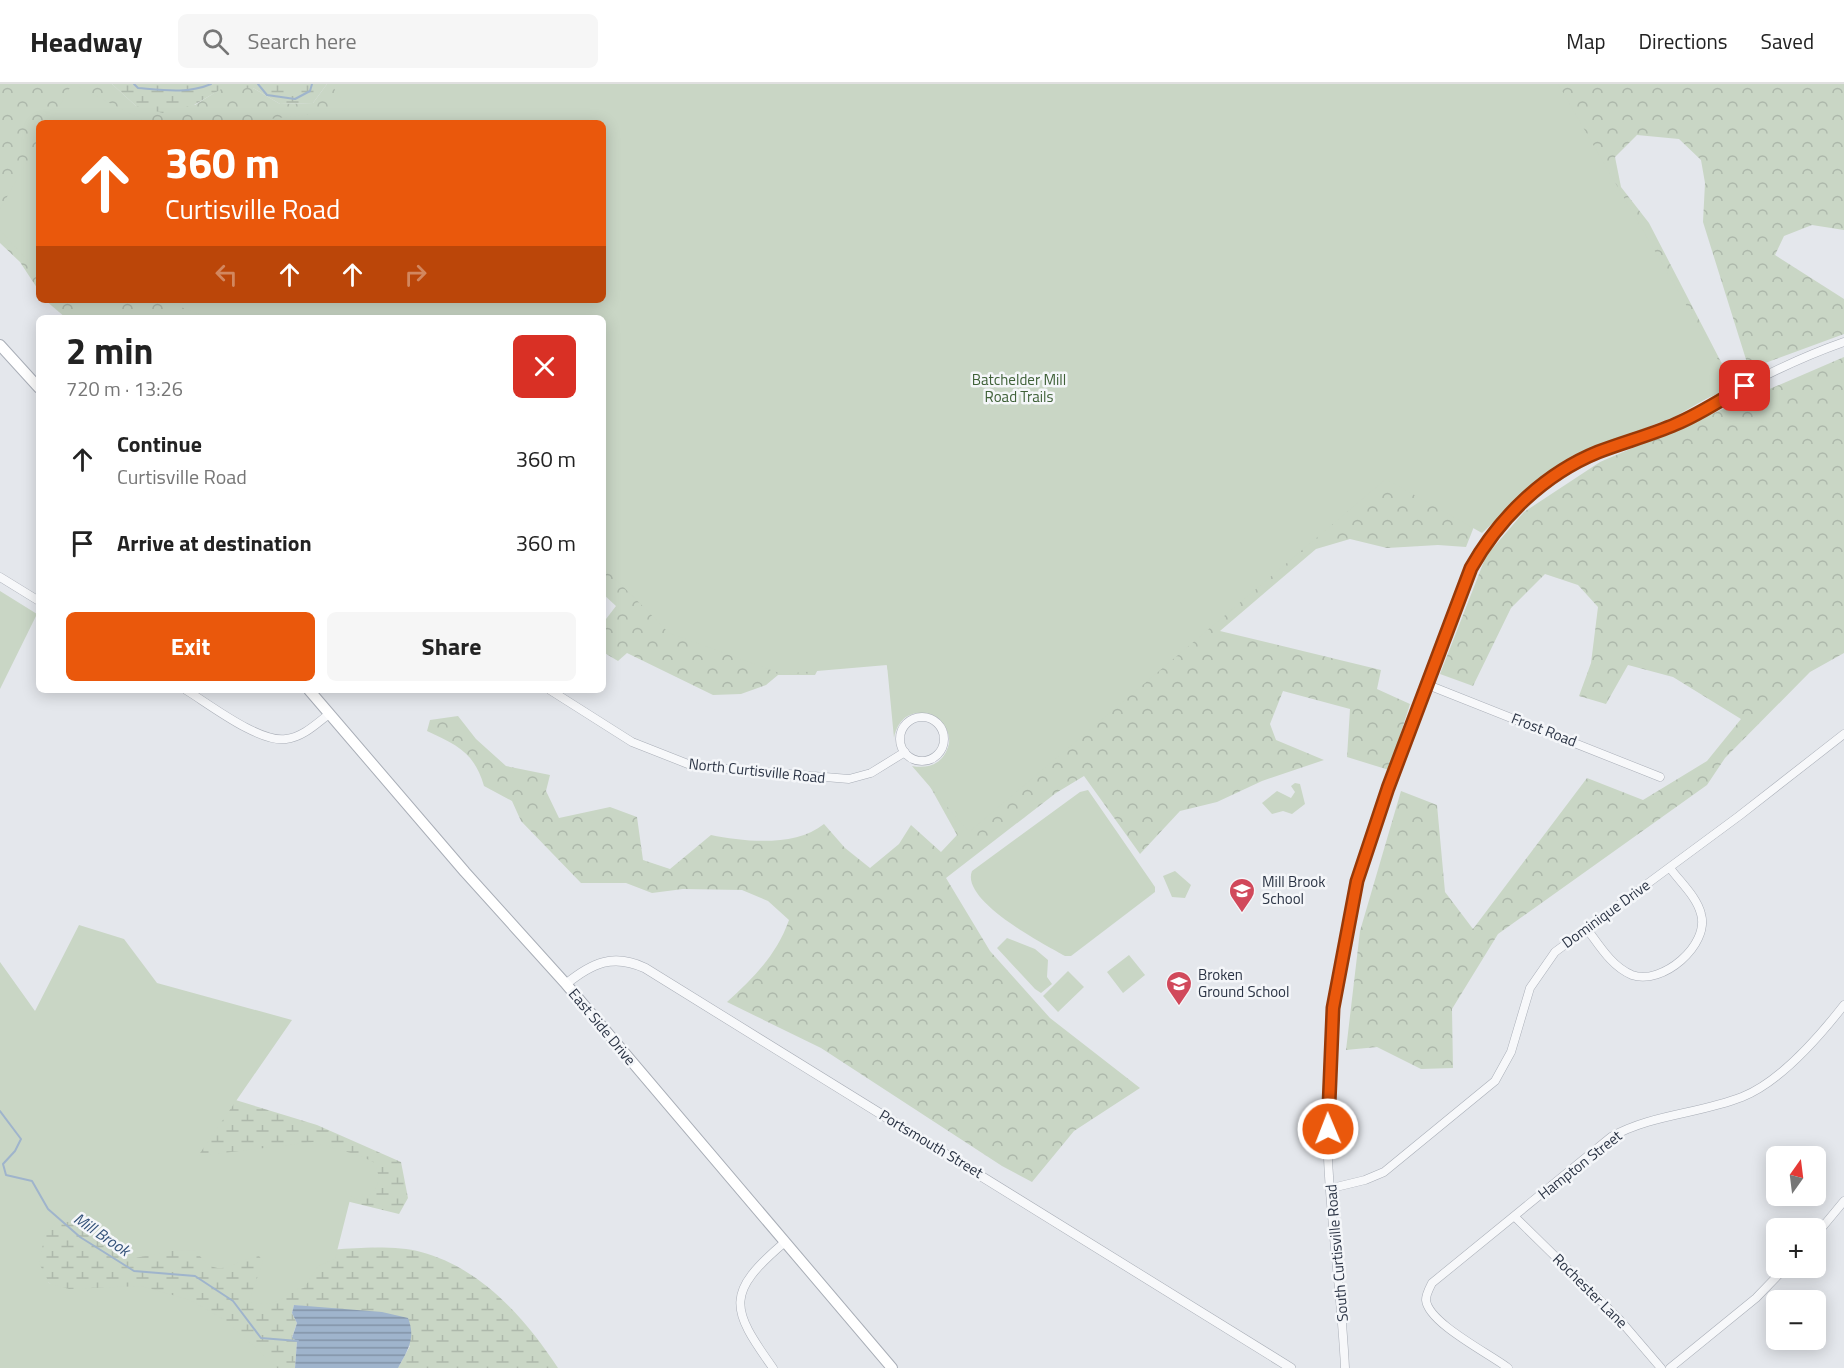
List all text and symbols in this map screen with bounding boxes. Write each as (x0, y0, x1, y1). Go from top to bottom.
search box (178, 14, 598, 68)
text: Headway (30, 20, 142, 63)
text: Search here (247, 24, 357, 58)
icon: search (199, 25, 232, 58)
text: Map (1566, 25, 1606, 57)
text: Directions (1639, 25, 1728, 57)
text: Saved (1761, 25, 1814, 57)
text: 360 m (165, 130, 280, 194)
icon: ahead (66, 144, 144, 222)
text: Curtisville Road (165, 188, 340, 229)
icon: left (210, 258, 243, 291)
icon: ahead (273, 258, 306, 291)
icon: ahead (336, 258, 369, 291)
icon: right (399, 258, 432, 291)
text: 2 min (66, 323, 153, 378)
button: close (513, 335, 576, 398)
pin (1719, 360, 1770, 411)
park label: Batchelder Mill Road Trails (972, 368, 1066, 408)
icon: arrive (1728, 369, 1761, 402)
text: 720 m · 13:26 (66, 373, 183, 404)
text: Continue (117, 427, 202, 461)
text: 360 m (516, 442, 576, 476)
icon: ahead (66, 443, 99, 476)
text: Curtisville Road (117, 461, 247, 492)
text: Arrive at destination (117, 526, 312, 560)
text: 360 m (516, 526, 576, 560)
icon: arrive (66, 527, 99, 560)
button: Exit (66, 612, 315, 681)
button: Share (327, 612, 576, 681)
street label: Frost Road (1508, 707, 1580, 753)
street label: North Curtisville Road (688, 752, 826, 789)
place label: Mill Brook School (1262, 870, 1325, 910)
street label: Dominique Drive (1557, 874, 1655, 954)
school or university icon: Mill Brook School (1227, 876, 1257, 914)
place label: Broken Ground School (1198, 963, 1290, 1003)
school or university icon: Broken Ground School (1164, 969, 1194, 1007)
street label: East Side Drive (563, 983, 642, 1070)
position arrow (1296, 1097, 1360, 1161)
street label: Portsmouth Street (875, 1103, 988, 1184)
street label: Hampton Street (1533, 1124, 1627, 1205)
north arrow (1766, 1146, 1826, 1206)
map controls (1766, 1146, 1826, 1350)
street label: South Curtisville Road (1319, 1183, 1354, 1323)
water label: Mill Brook (69, 1206, 136, 1263)
button: + (1766, 1218, 1826, 1278)
street label: Rochester Lane (1548, 1248, 1633, 1333)
button: − (1766, 1290, 1826, 1350)

